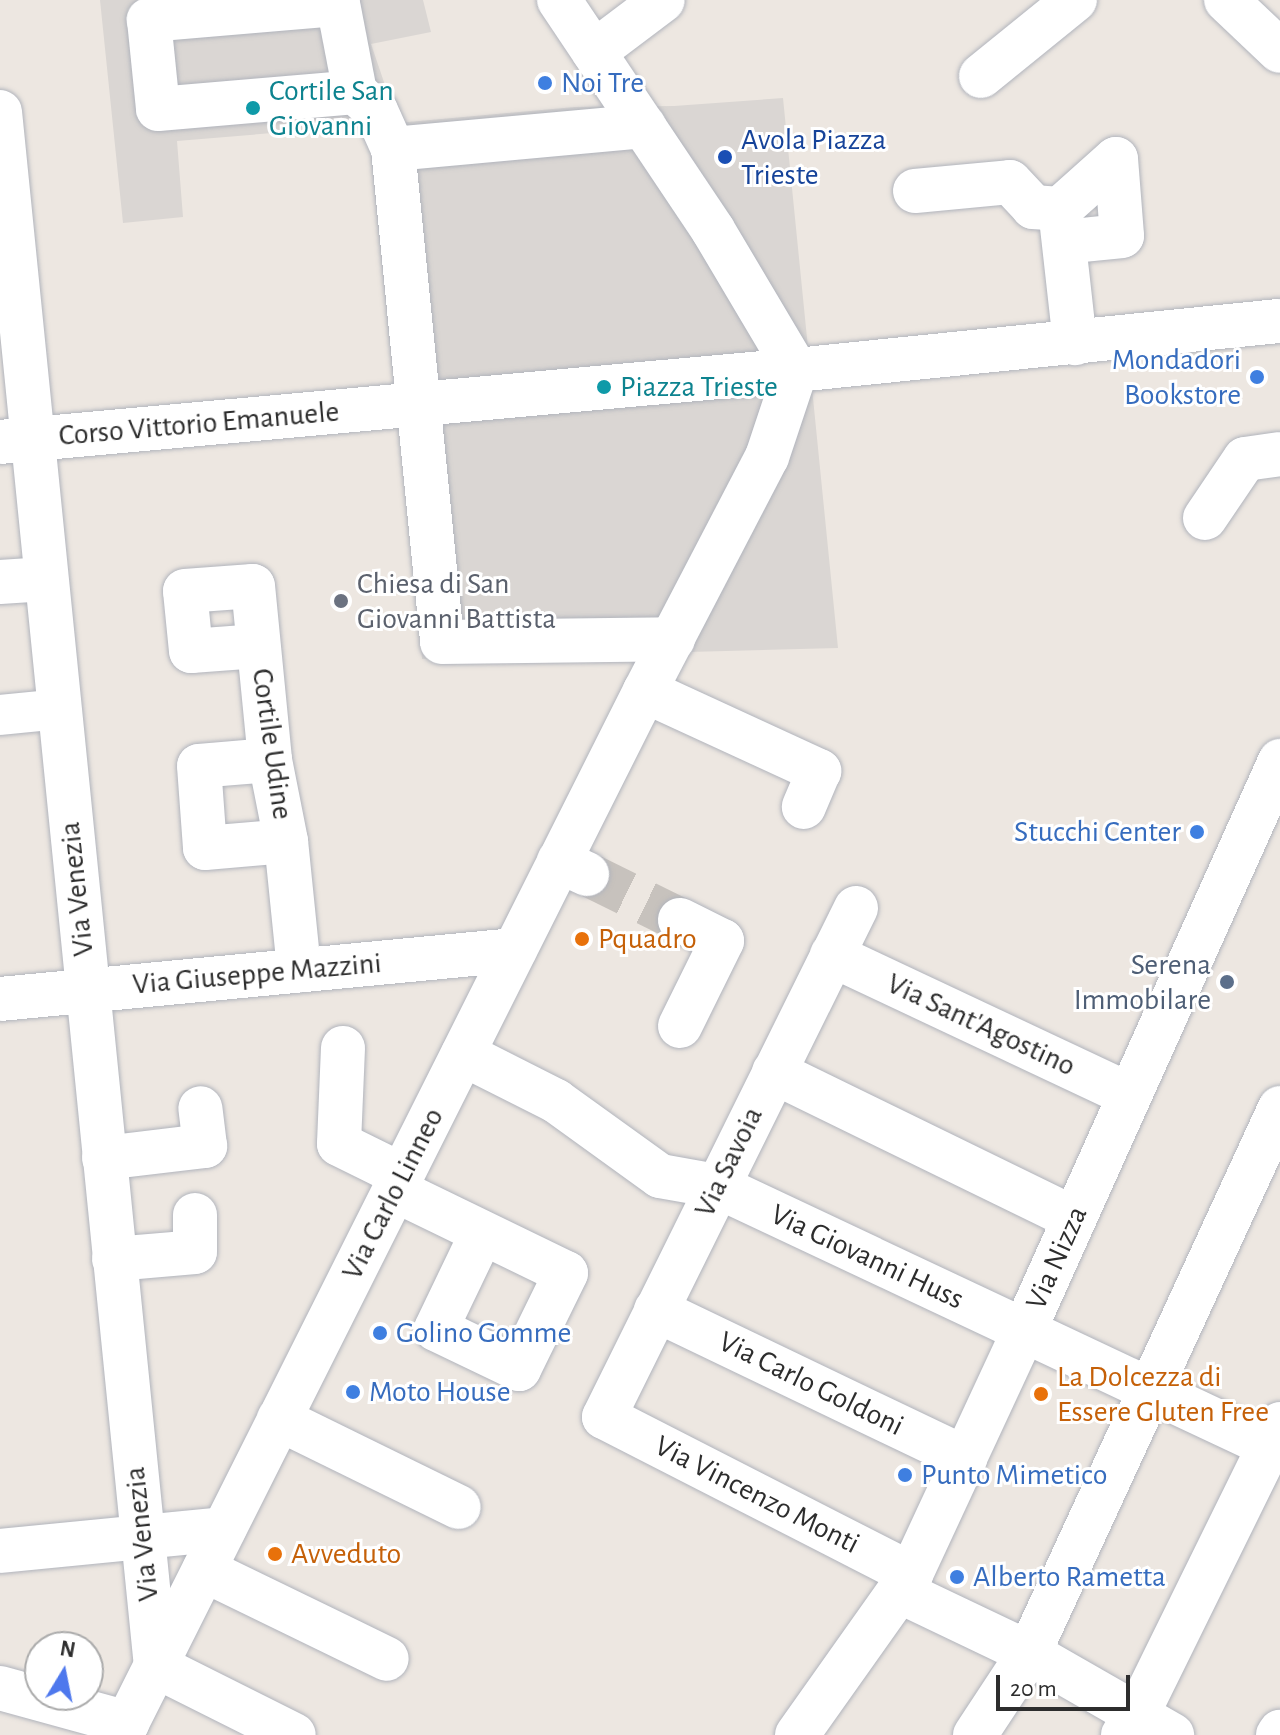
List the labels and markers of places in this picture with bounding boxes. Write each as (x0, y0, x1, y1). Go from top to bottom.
place label: Noi Tre (561, 65, 644, 101)
place label: Cortile San Giovanni (269, 73, 394, 144)
marker: Noi Tre (536, 74, 554, 92)
marker: Cortile San Giovanni (244, 99, 262, 117)
place label: Avola Piazza Trieste (741, 122, 886, 192)
marker: Avola Piazza Trieste (716, 148, 734, 166)
place label: Mondadori Bookstore (1112, 342, 1241, 412)
marker: Mondadori Bookstore (1248, 368, 1266, 386)
place label: Piazza Trieste (620, 369, 778, 405)
marker: Piazza Trieste (595, 378, 613, 396)
place label: Chiesa di San Giovanni Battista (357, 566, 556, 636)
marker: Chiesa di San Giovanni Battista (332, 592, 350, 610)
place label: Stucchi Center (1014, 814, 1181, 850)
marker: Stucchi Center (1188, 823, 1206, 841)
place label: Pquadro (598, 921, 697, 957)
marker: Pquadro (573, 930, 591, 948)
place label: Serena Immobilare (1074, 947, 1211, 1018)
marker: Serena Immobilare (1218, 973, 1236, 991)
place label: Golino Gomme (396, 1315, 571, 1351)
marker: Golino Gomme (371, 1324, 389, 1342)
place label: La Dolcezza di Essere Gluten Free (1057, 1359, 1269, 1430)
place label: Moto House (369, 1374, 511, 1410)
marker: Moto House (344, 1383, 362, 1401)
marker: La Dolcezza di Essere Gluten Free (1032, 1385, 1050, 1403)
place label: Punto Mimetico (921, 1457, 1107, 1493)
marker: Punto Mimetico (896, 1466, 914, 1484)
place label: Avveduto (291, 1536, 401, 1572)
marker: Avveduto (266, 1545, 284, 1563)
place label: Alberto Rametta (973, 1559, 1166, 1595)
marker: Alberto Rametta (948, 1568, 966, 1586)

